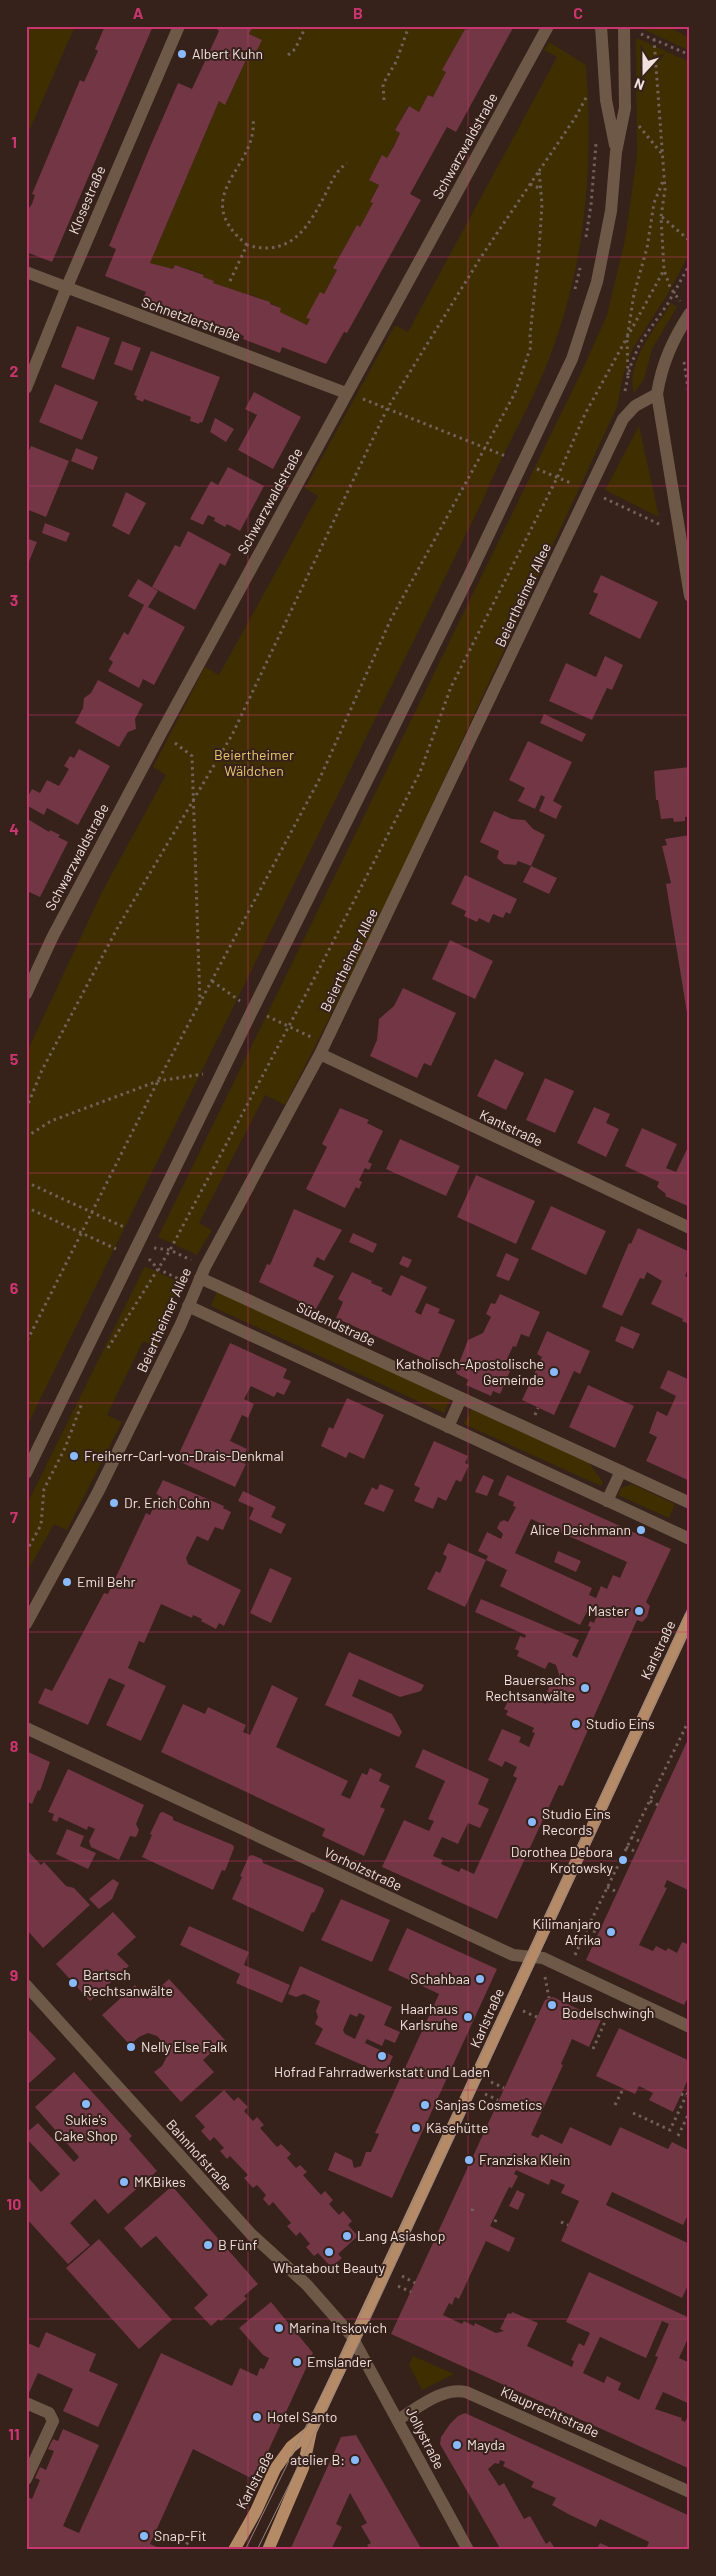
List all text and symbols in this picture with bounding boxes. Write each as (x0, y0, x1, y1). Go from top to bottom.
text: A (133, 3, 144, 22)
text: B (353, 3, 363, 22)
text: C (573, 3, 583, 22)
place label: Albert Kuhn (192, 45, 263, 62)
marker: Albert Kuhn (176, 48, 188, 60)
north arrow (618, 48, 668, 98)
text: N (632, 75, 647, 94)
street label: Schwarzwaldstraße (428, 90, 501, 202)
text: 1 (11, 132, 17, 151)
street label: Klosestraße (64, 163, 109, 237)
street label: Schnetzlerstraße (139, 293, 243, 344)
text: 2 (10, 361, 19, 380)
street label: Schwarzwaldstraße (233, 445, 306, 557)
street label: Beiertheimer Allee (491, 540, 554, 650)
text: 3 (10, 590, 18, 609)
park label: Beiertheimer Wäldchen (214, 746, 294, 779)
street label: Schwarzwaldstraße (41, 800, 112, 913)
text: 4 (9, 819, 19, 838)
street label: Beiertheimer Allee (316, 905, 381, 1014)
text: 5 (10, 1049, 19, 1068)
street label: Kantstraße (477, 1106, 545, 1150)
street label: Beiertheimer Allee (133, 1265, 194, 1375)
text: 6 (10, 1278, 19, 1297)
street label: Südendstraße (294, 1298, 378, 1349)
place label: Katholisch-Apostolische Gemeinde (396, 1355, 544, 1388)
marker: Katholisch-Apostolische Gemeinde (548, 1366, 560, 1378)
place label: Freiherr-Carl-von-Drais-Denkmal (84, 1447, 284, 1464)
marker: Freiherr-Carl-von-Drais-Denkmal (68, 1450, 80, 1462)
place label: Dr. Erich Cohn (124, 1494, 210, 1511)
marker: Dr. Erich Cohn (108, 1497, 120, 1509)
text: 7 (10, 1507, 18, 1526)
place label: Alice Deichmann (530, 1521, 631, 1538)
marker: Alice Deichmann (635, 1524, 647, 1536)
place label: Emil Behr (77, 1573, 136, 1590)
marker: Emil Behr (61, 1576, 73, 1588)
place label: Master (588, 1602, 629, 1619)
marker: Master (633, 1605, 645, 1617)
street label: Karlstraße (636, 1617, 679, 1682)
place label: Bauersachs Rechtsanwälte (485, 1671, 575, 1704)
marker: Bauersachs Rechtsanwälte (579, 1682, 591, 1694)
place label: Studio Eins (586, 1715, 655, 1732)
marker: Studio Eins (570, 1718, 582, 1730)
text: 8 (10, 1736, 19, 1755)
place label: Studio Eins Records (542, 1805, 611, 1838)
marker: Studio Eins Records (526, 1816, 538, 1828)
street label: Vorholzstraße (321, 1843, 405, 1894)
place label: Dorothea Debora Krotowsky (511, 1843, 614, 1876)
marker: Dorothea Debora Krotowsky (617, 1854, 629, 1866)
place label: Kilimanjaro Afrika (533, 1915, 601, 1948)
marker: Kilimanjaro Afrika (605, 1926, 617, 1938)
text: 9 (10, 1965, 18, 1984)
place label: Bartsch Rechtsanwälte (83, 1966, 173, 1999)
place label: Schahbaa (410, 1970, 470, 1987)
marker: Schahbaa (474, 1973, 486, 1985)
marker: Bartsch Rechtsanwälte (67, 1977, 79, 1989)
street label: Karlstraße (466, 1985, 507, 2050)
place label: Haus Bodelschwingh (562, 1988, 654, 2021)
marker: Haus Bodelschwingh (546, 1999, 558, 2011)
place label: Haarhaus Karlsruhe (400, 2000, 458, 2033)
marker: Haarhaus Karlsruhe (462, 2011, 474, 2023)
place label: Nelly Else Falk (141, 2038, 227, 2055)
marker: Nelly Else Falk (125, 2041, 137, 2053)
marker: Hofrad Fahrradwerkstatt und Laden (376, 2050, 388, 2062)
place label: Hofrad Fahrradwerkstatt und Laden (274, 2063, 490, 2080)
place label: Sanjas Cosmetics (435, 2096, 543, 2113)
marker: Sukie's Cake Shop (80, 2098, 92, 2110)
marker: Sanjas Cosmetics (419, 2099, 431, 2111)
place label: Sukie's Cake Shop (54, 2111, 118, 2144)
street label: Bahnhofstraße (163, 2116, 236, 2194)
place label: Käsehütte (426, 2119, 488, 2136)
marker: Käsehütte (410, 2122, 422, 2134)
place label: Franziska Klein (479, 2151, 570, 2168)
marker: Franziska Klein (463, 2154, 475, 2166)
place label: MKBikes (134, 2173, 186, 2190)
marker: MKBikes (118, 2176, 130, 2188)
text: 10 (7, 2194, 21, 2213)
place label: Lang Asiashop (357, 2227, 445, 2244)
marker: Lang Asiashop (341, 2230, 353, 2242)
place label: B Fünf (218, 2236, 257, 2253)
marker: B Fünf (202, 2239, 214, 2251)
marker: Whatabout Beauty (323, 2246, 335, 2258)
place label: Whatabout Beauty (273, 2259, 386, 2276)
place label: Marina Itskovich (289, 2319, 387, 2336)
marker: Marina Itskovich (273, 2322, 285, 2334)
place label: Emslander (307, 2353, 372, 2370)
marker: Emslander (291, 2356, 303, 2368)
street label: Klauprechtstraße (498, 2382, 602, 2441)
street label: Jollystraße (403, 2404, 448, 2472)
place label: Hotel Santo (267, 2408, 337, 2425)
marker: Hotel Santo (251, 2411, 263, 2423)
text: 11 (8, 2424, 20, 2443)
place label: Mayda (467, 2436, 505, 2453)
marker: Mayda (451, 2439, 463, 2451)
street label: Karlstraße (232, 2448, 277, 2512)
place label: atelier B: (290, 2451, 345, 2468)
marker: atelier B: (349, 2454, 361, 2466)
place label: Snap-Fit (154, 2527, 207, 2544)
marker: Snap-Fit (138, 2530, 150, 2542)

